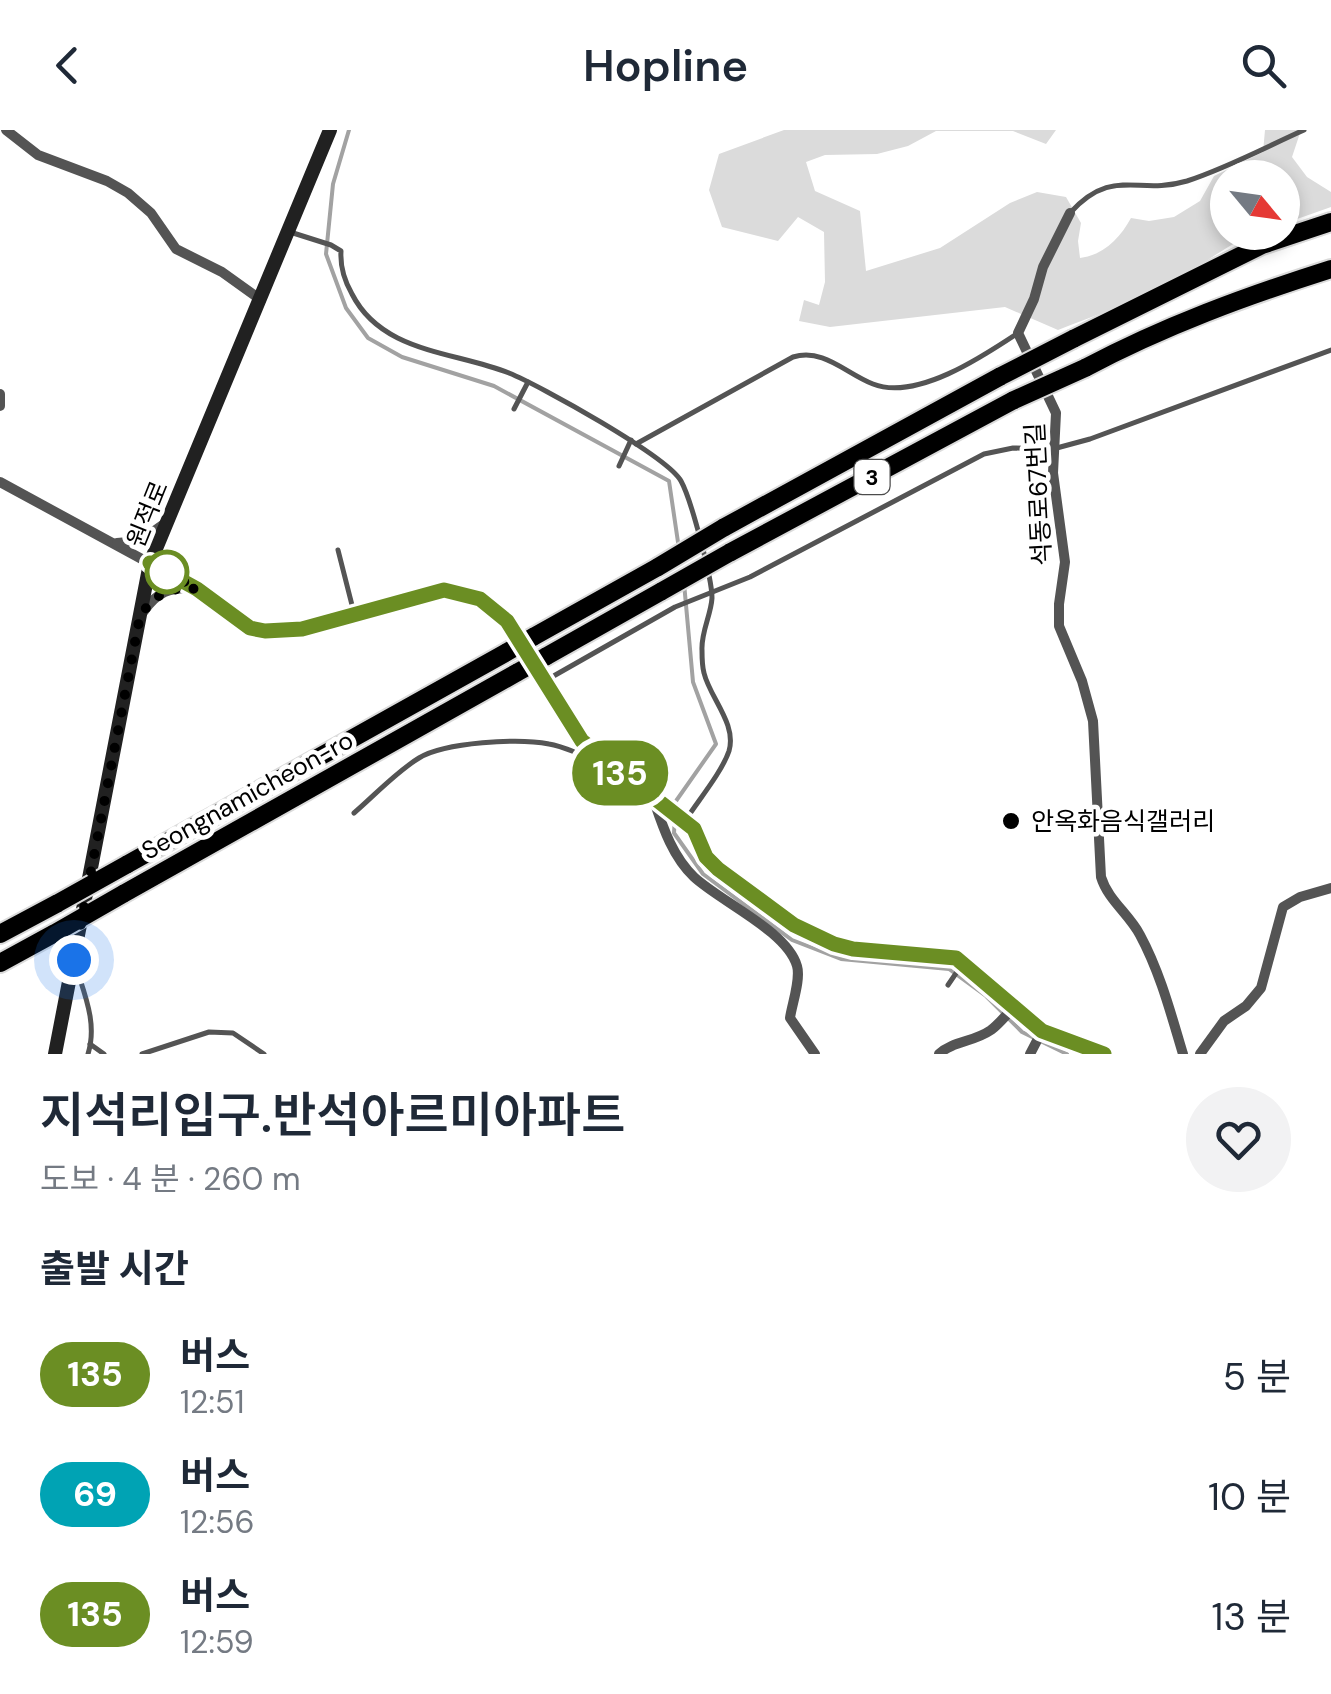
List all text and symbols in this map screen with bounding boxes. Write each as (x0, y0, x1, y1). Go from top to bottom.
text: Hopline (583, 36, 748, 95)
icon: back (40, 38, 95, 93)
icon: search (1236, 38, 1291, 93)
north arrow (1210, 160, 1300, 250)
map controls (1210, 160, 1300, 250)
street label: 석동로67번길 (1018, 422, 1059, 566)
road number: 3 (854, 460, 890, 494)
street label: 원적로 (119, 476, 176, 552)
unlabelled marker (146, 551, 188, 593)
street label: Seongnamicheon-ro (135, 723, 359, 867)
line badge: 135 (562, 740, 678, 806)
text: 135 (592, 750, 648, 796)
place label: 안옥화음식갤러리 (1031, 805, 1215, 838)
marker: 안옥화음식갤러리 (1000, 810, 1022, 832)
your location (49, 935, 99, 985)
text: 지석리입구.반석아르미아파트 (40, 1084, 625, 1147)
button: heart (1186, 1087, 1291, 1192)
text: 도보 · 4 분 · 260 m (40, 1158, 300, 1200)
text: 출발 시간 (40, 1244, 189, 1294)
text: 버스 (180, 1331, 250, 1381)
text: 135 (67, 1351, 123, 1397)
text: 5 분 (1223, 1352, 1291, 1402)
text: 12:51 (180, 1381, 244, 1423)
text: 버스 (180, 1451, 250, 1501)
text: 69 (73, 1471, 117, 1517)
text: 10 분 (1208, 1472, 1291, 1522)
text: 12:56 (180, 1501, 255, 1543)
text: 버스 (180, 1571, 250, 1621)
text: 135 (67, 1591, 123, 1637)
text: 13 분 (1212, 1592, 1291, 1642)
text: 12:59 (180, 1621, 254, 1663)

